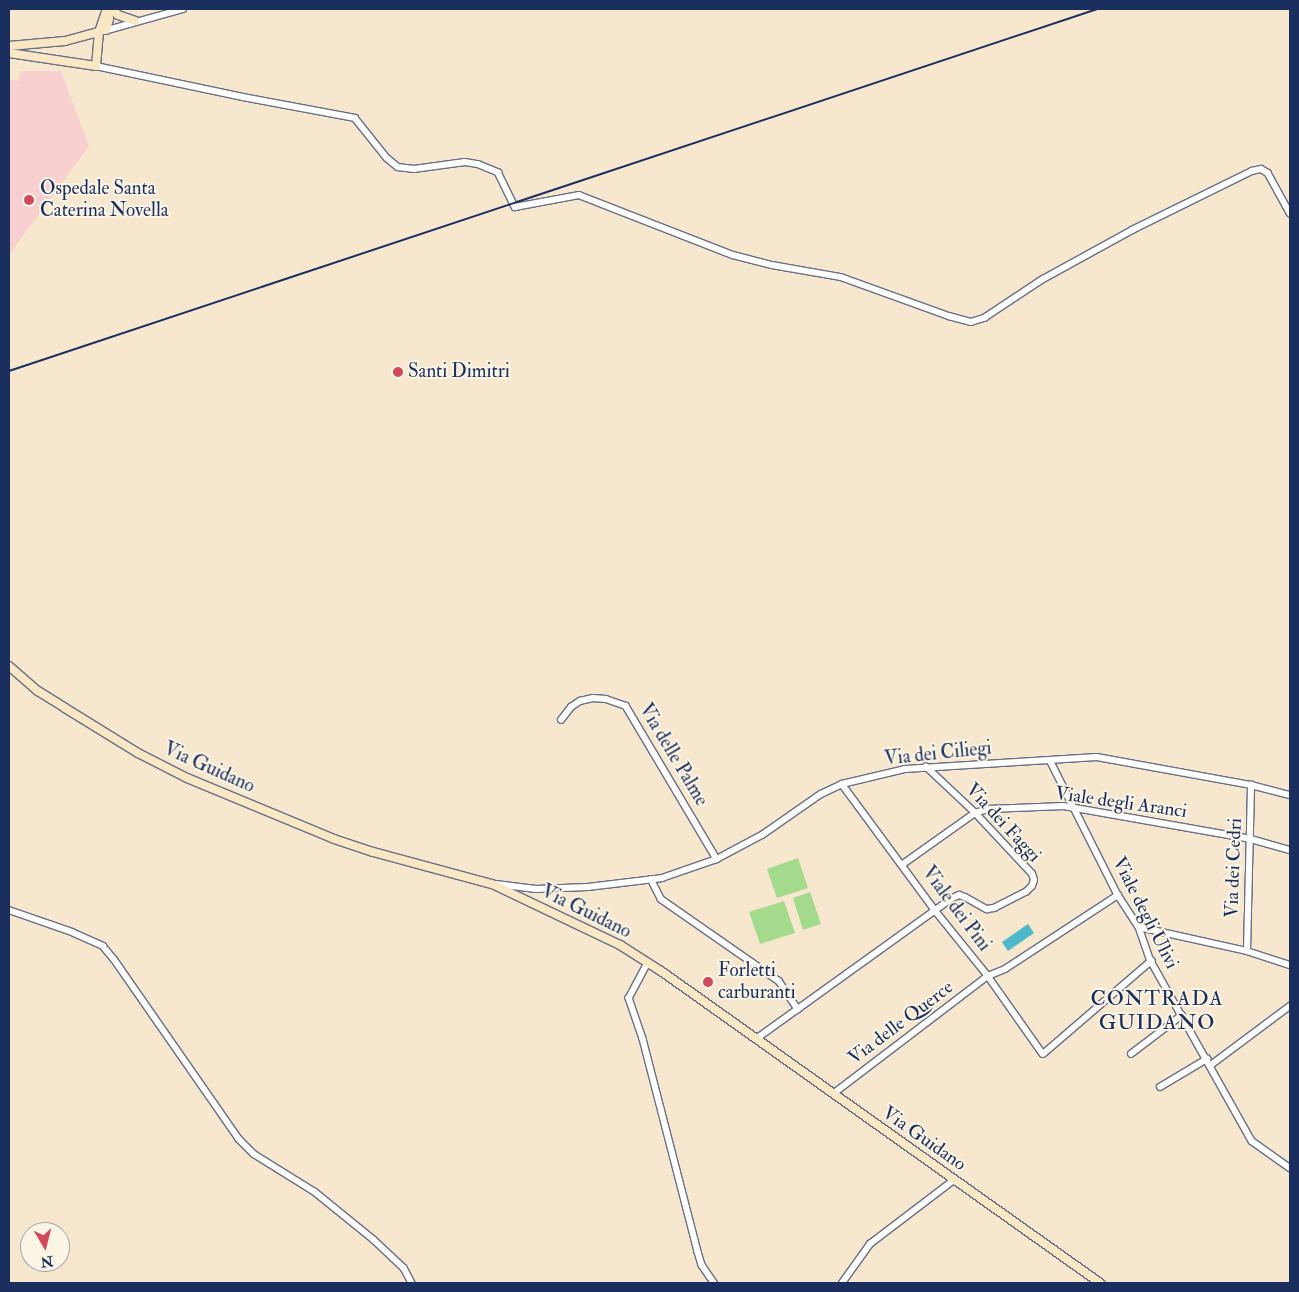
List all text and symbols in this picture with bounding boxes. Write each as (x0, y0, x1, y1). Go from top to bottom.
place label: Ospedale Santa Caterina Novella (40, 178, 169, 222)
marker: Ospedale Santa Caterina Novella (22, 193, 36, 207)
place label: Santi Dimitri (408, 361, 510, 383)
marker: Santi Dimitri (392, 366, 404, 378)
street label: Via delle Palme (634, 700, 712, 810)
street label: Via dei Ciliegi (883, 737, 993, 771)
street label: Via Guidano (160, 738, 258, 798)
street label: Via dei Faggi (961, 779, 1045, 867)
street label: Viale degli Aranci (1054, 782, 1188, 824)
street label: Via dei Cedri (1221, 818, 1247, 918)
street label: Viale degli Ulivi (1107, 853, 1183, 973)
street label: Viale dei Pini (917, 862, 995, 956)
street label: Via Guidano (537, 880, 635, 944)
place label: Forletti carburanti (718, 960, 795, 1004)
marker: Forletti carburanti (702, 976, 714, 988)
street label: Via delle Querce (844, 976, 958, 1070)
district label: CONTRADA GUIDANO (1089, 986, 1225, 1036)
street label: Via Guidano (878, 1102, 970, 1176)
north arrow (20, 1222, 70, 1272)
text: N (40, 1252, 54, 1271)

